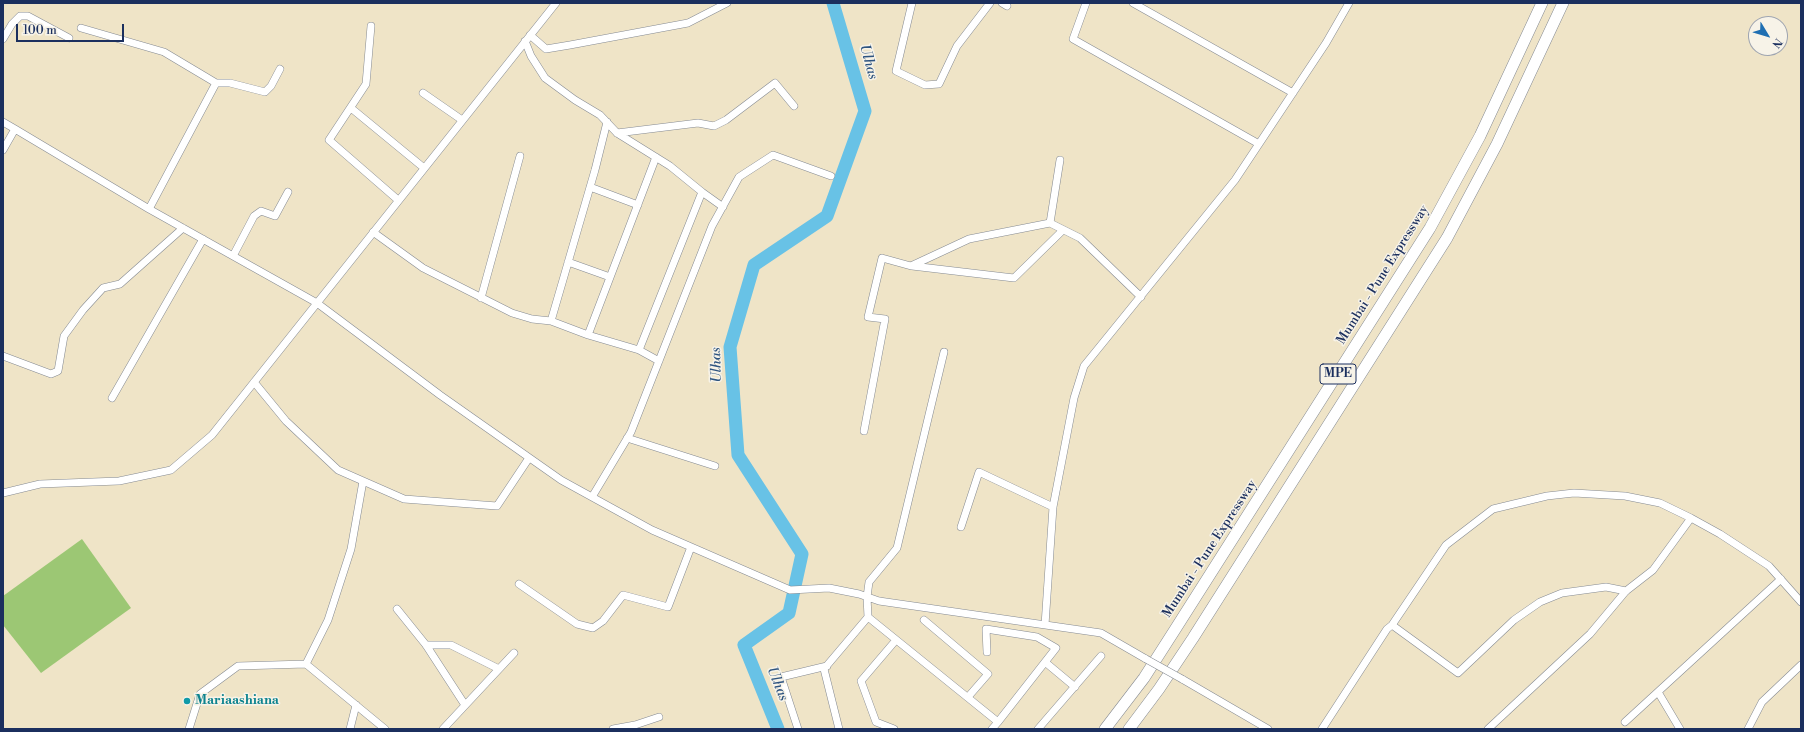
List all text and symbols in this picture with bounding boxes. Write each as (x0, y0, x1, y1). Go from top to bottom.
scale bar (18, 16, 126, 42)
north arrow (1748, 16, 1788, 56)
text: 100 m (23, 23, 57, 38)
text: N (1768, 35, 1785, 51)
water label: Ulhas (855, 43, 881, 81)
street label: Mumbai - Pune Expressway (1334, 203, 1432, 347)
water label: Ulhas (708, 347, 726, 383)
road number: MPE (1320, 364, 1356, 384)
street label: Mumbai - Pune Expressway (1160, 477, 1260, 621)
water label: Ulhas (763, 664, 791, 704)
place label: Mariaashiana (195, 693, 279, 709)
marker: Mariaashiana (182, 696, 192, 706)

